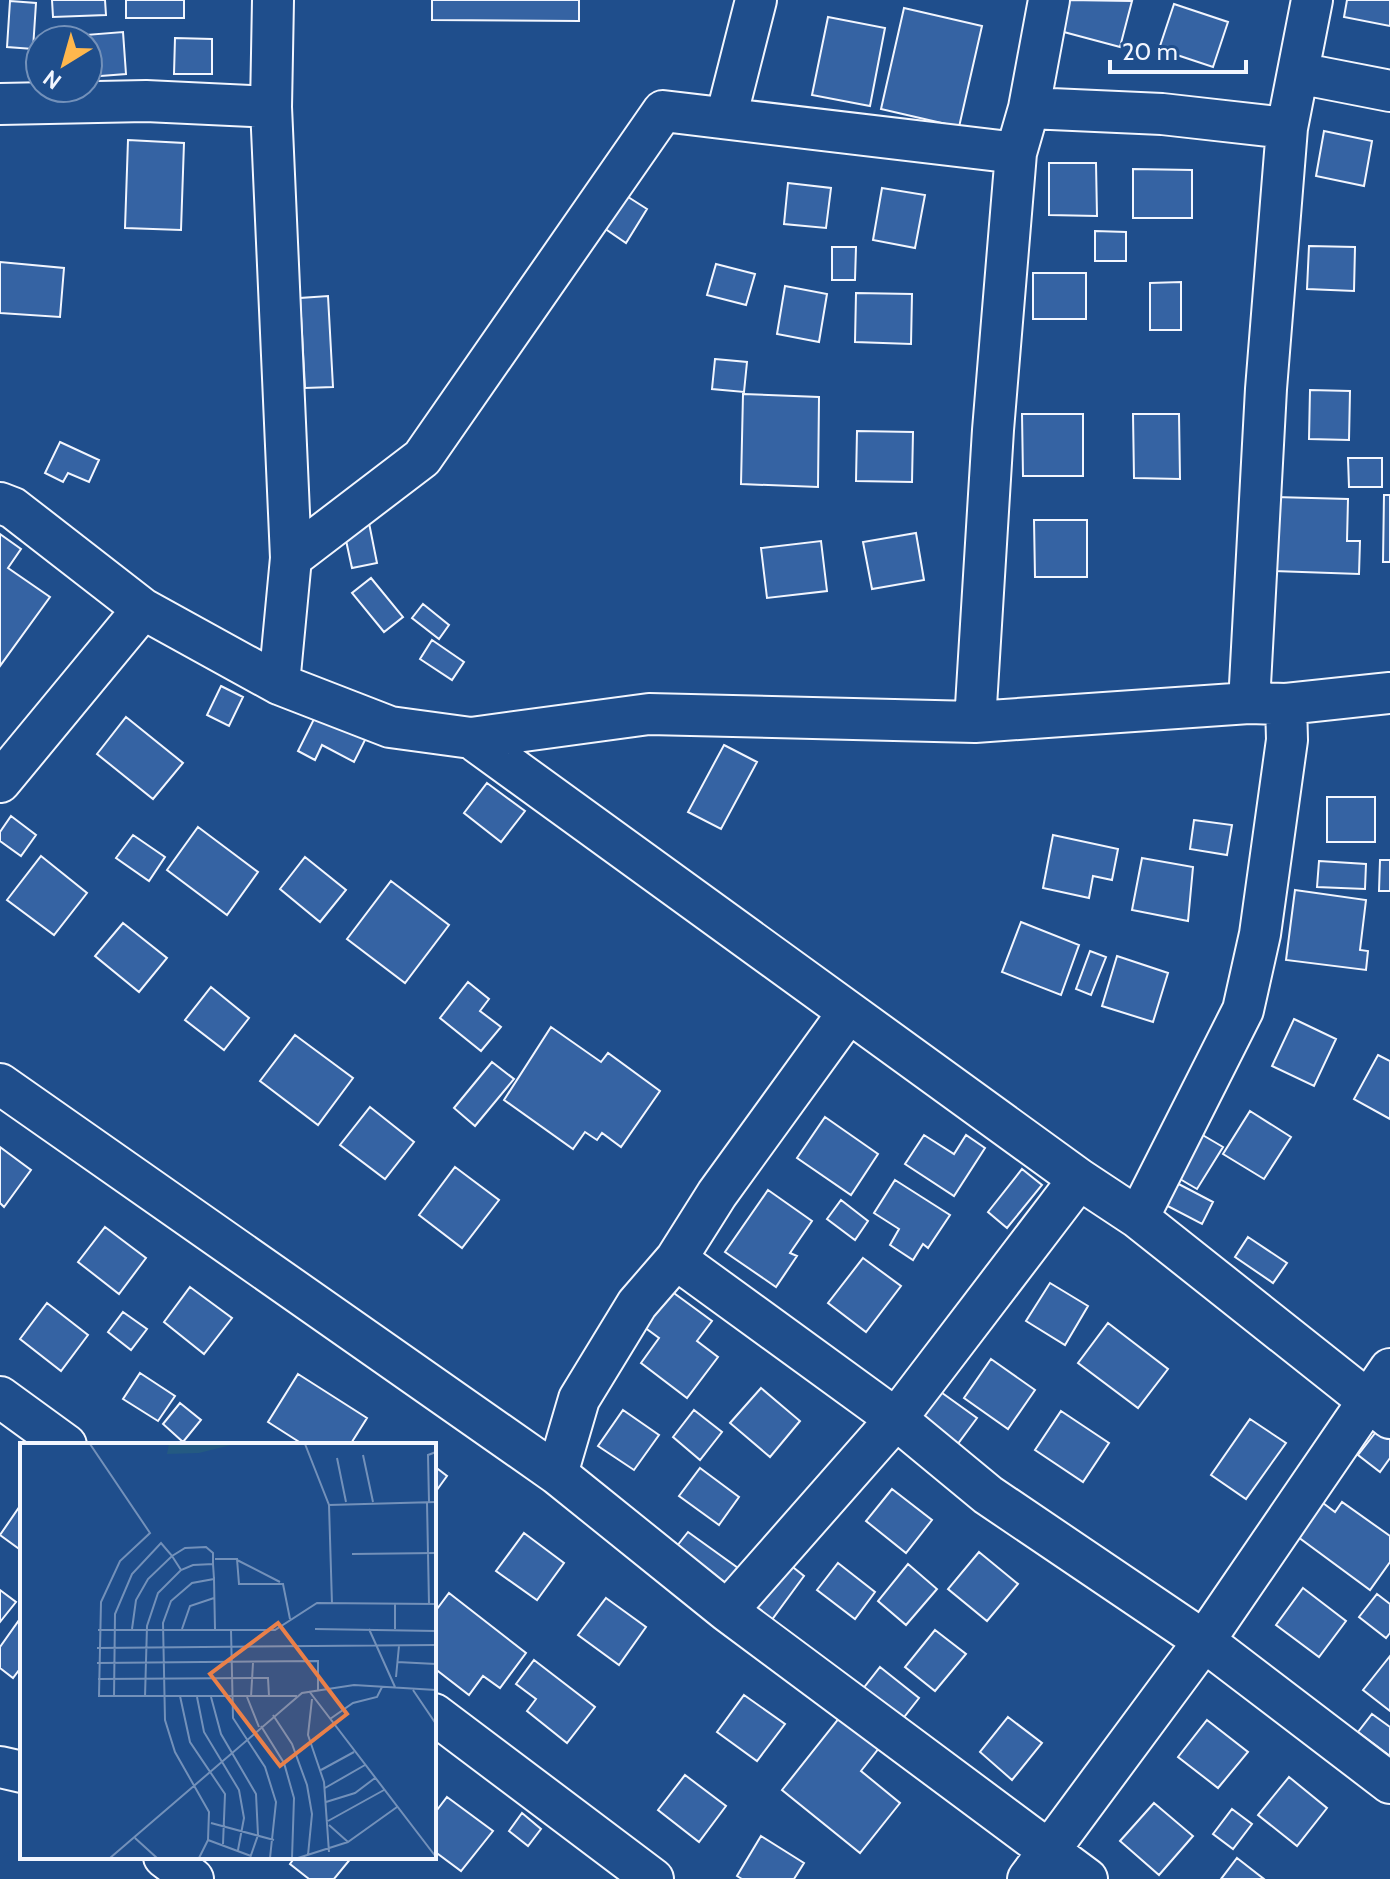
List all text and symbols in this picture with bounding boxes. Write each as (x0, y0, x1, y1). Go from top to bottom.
north arrow (24, 24, 104, 104)
scale bar (1110, 24, 1246, 74)
text: 20 m (1122, 37, 1178, 66)
text: N (38, 64, 67, 95)
inset map (20, 1443, 436, 1859)

